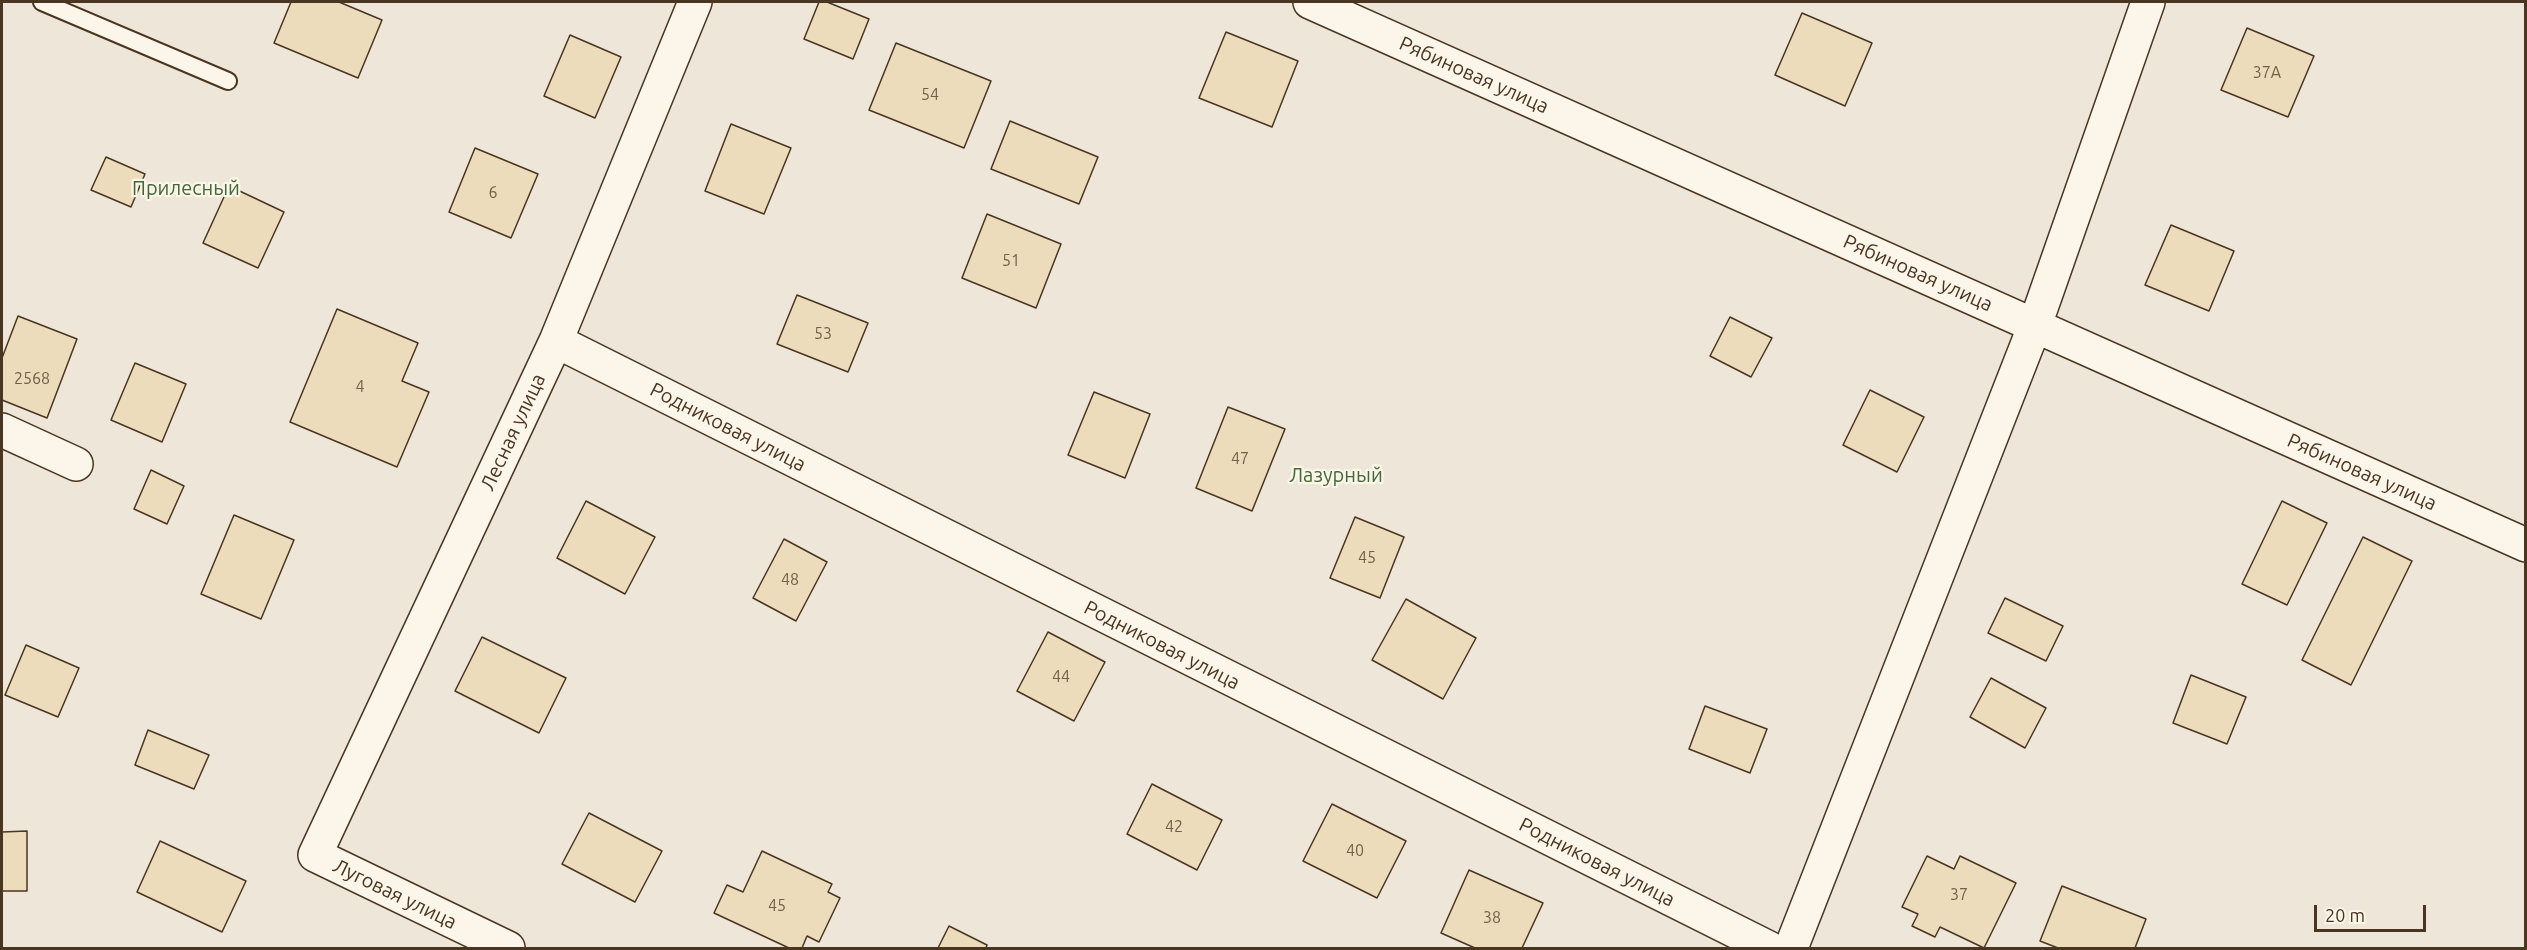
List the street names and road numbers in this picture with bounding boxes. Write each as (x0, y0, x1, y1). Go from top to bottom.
street label: Рябиновая улица (1396, 31, 1552, 119)
street label: Рябиновая улица (1840, 229, 1996, 317)
street label: Лесная улица (475, 370, 551, 494)
street label: Родниковая улица (646, 377, 810, 477)
street label: Рябиновая улица (2284, 428, 2440, 516)
street label: Родниковая улица (1080, 595, 1244, 695)
street label: Родниковая улица (1515, 812, 1679, 912)
street label: Луговая улица (329, 854, 461, 934)

